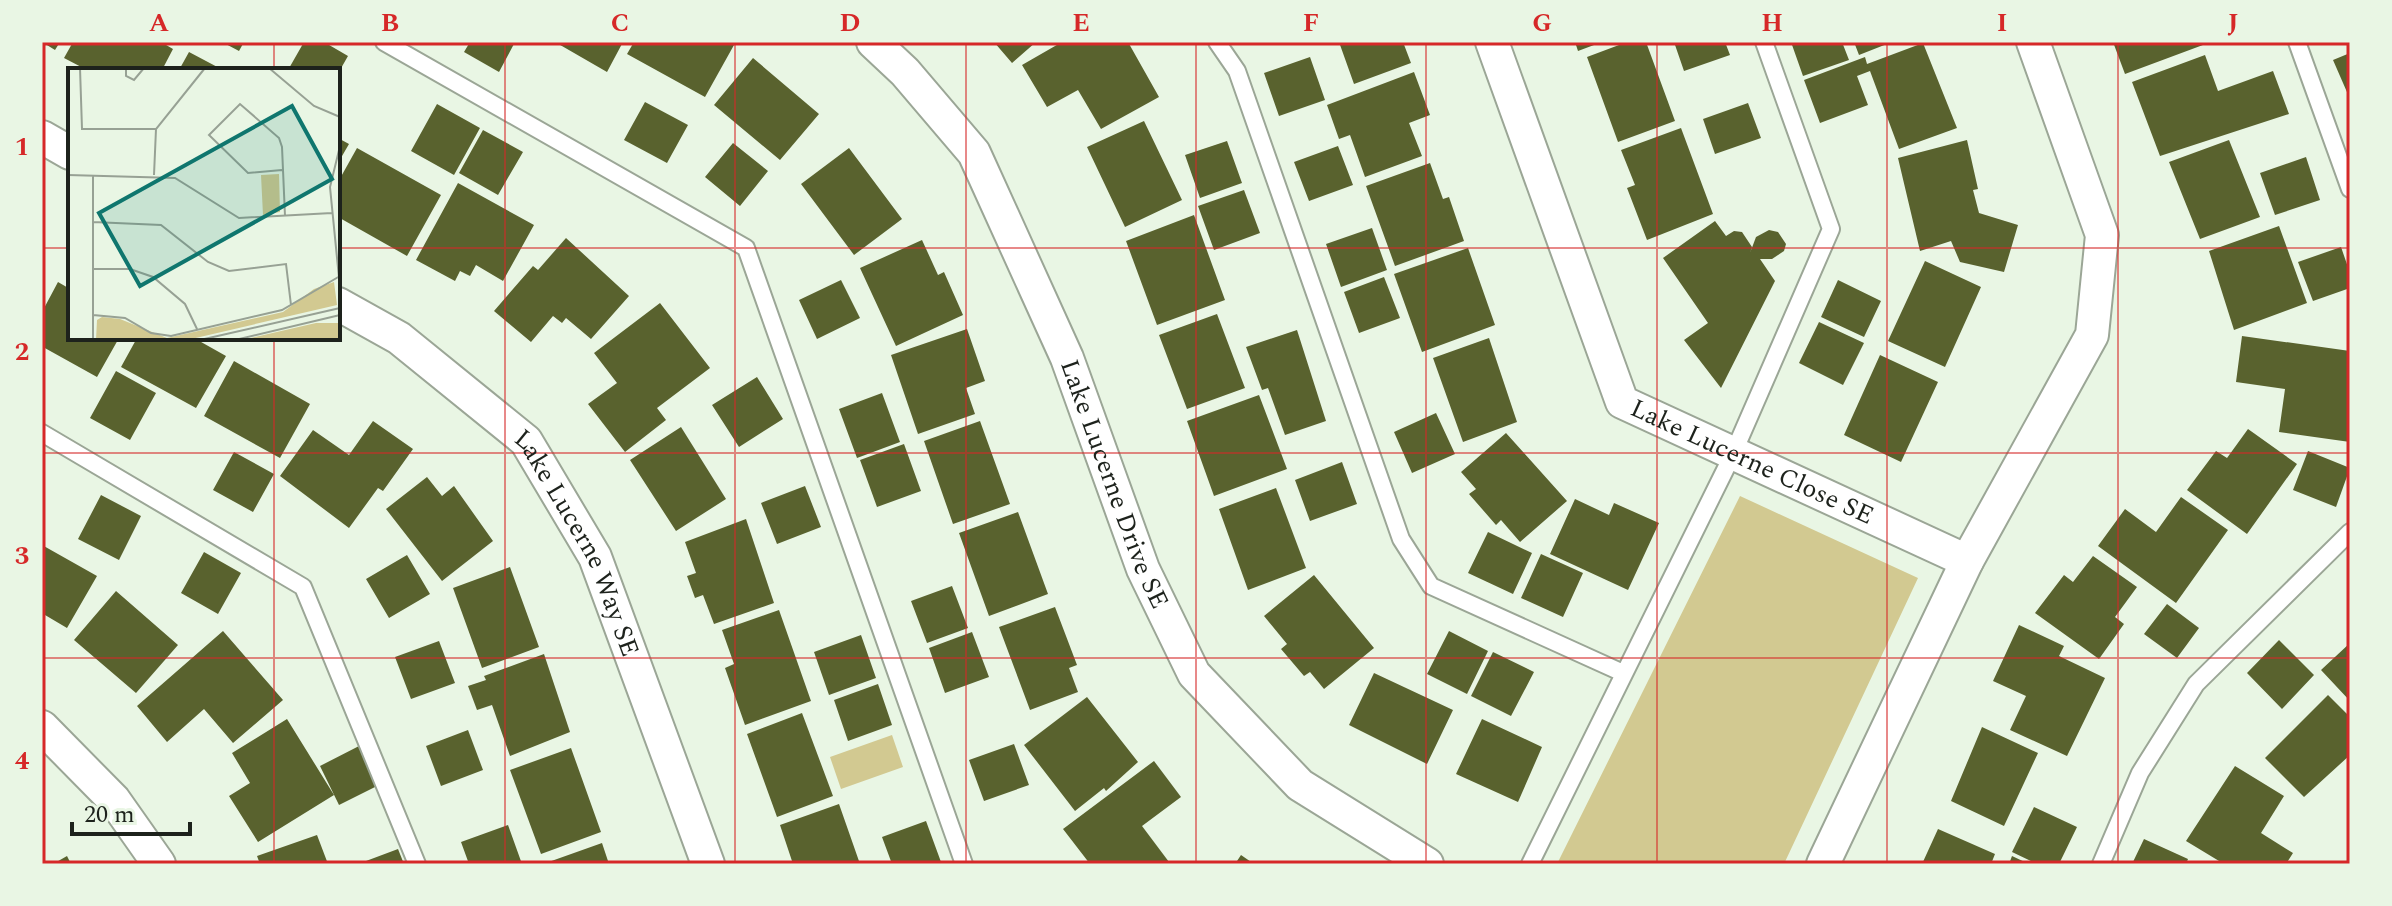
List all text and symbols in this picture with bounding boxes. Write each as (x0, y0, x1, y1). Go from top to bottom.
text: A (149, 3, 169, 43)
text: B (381, 3, 399, 43)
text: C (611, 3, 629, 43)
text: D (840, 3, 860, 43)
text: E (1072, 3, 1090, 43)
text: F (1303, 3, 1319, 43)
text: G (1532, 3, 1552, 43)
text: H (1761, 3, 1783, 43)
text: I (1997, 3, 2007, 43)
text: J (2227, 3, 2239, 43)
inset map (68, 68, 340, 340)
text: 1 (15, 127, 29, 167)
text: 2 (15, 332, 29, 372)
street label: Lake Lucerne Drive SE (1049, 354, 1179, 616)
street label: Lake Lucerne Close SE (1624, 388, 1881, 535)
street label: Lake Lucerne Way SE (505, 419, 650, 662)
text: 3 (15, 536, 29, 576)
text: 4 (15, 741, 30, 781)
scale bar (72, 786, 190, 836)
text: 20 m (84, 797, 135, 833)

